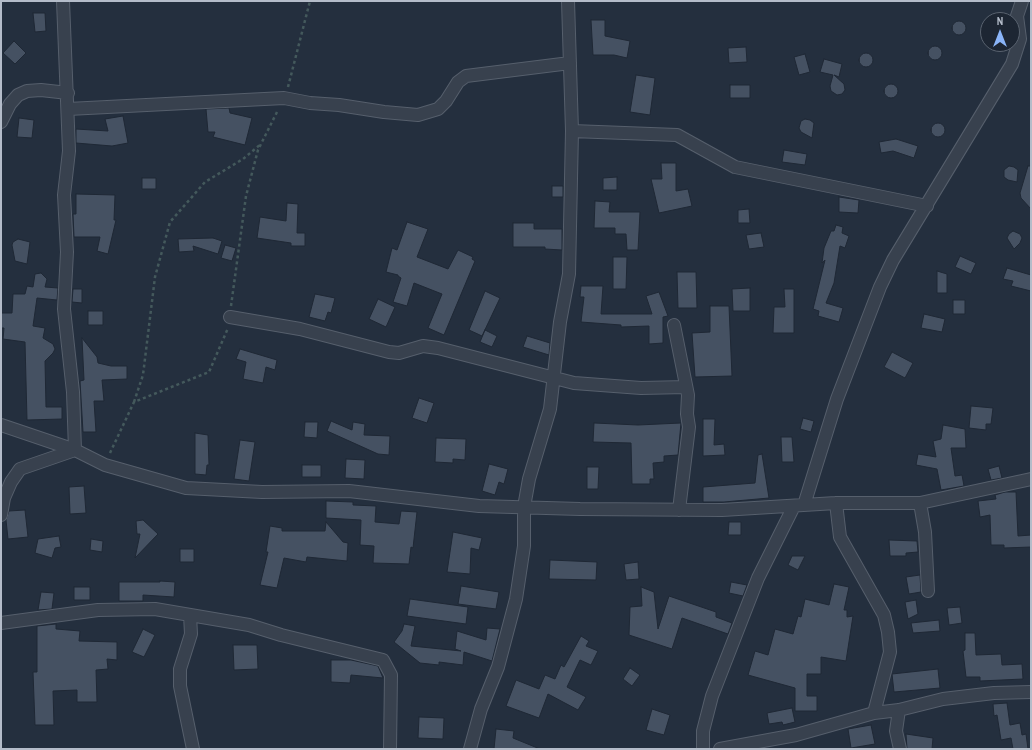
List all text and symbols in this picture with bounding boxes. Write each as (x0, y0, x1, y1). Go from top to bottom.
north arrow (980, 12, 1020, 52)
text: N (997, 14, 1003, 28)

